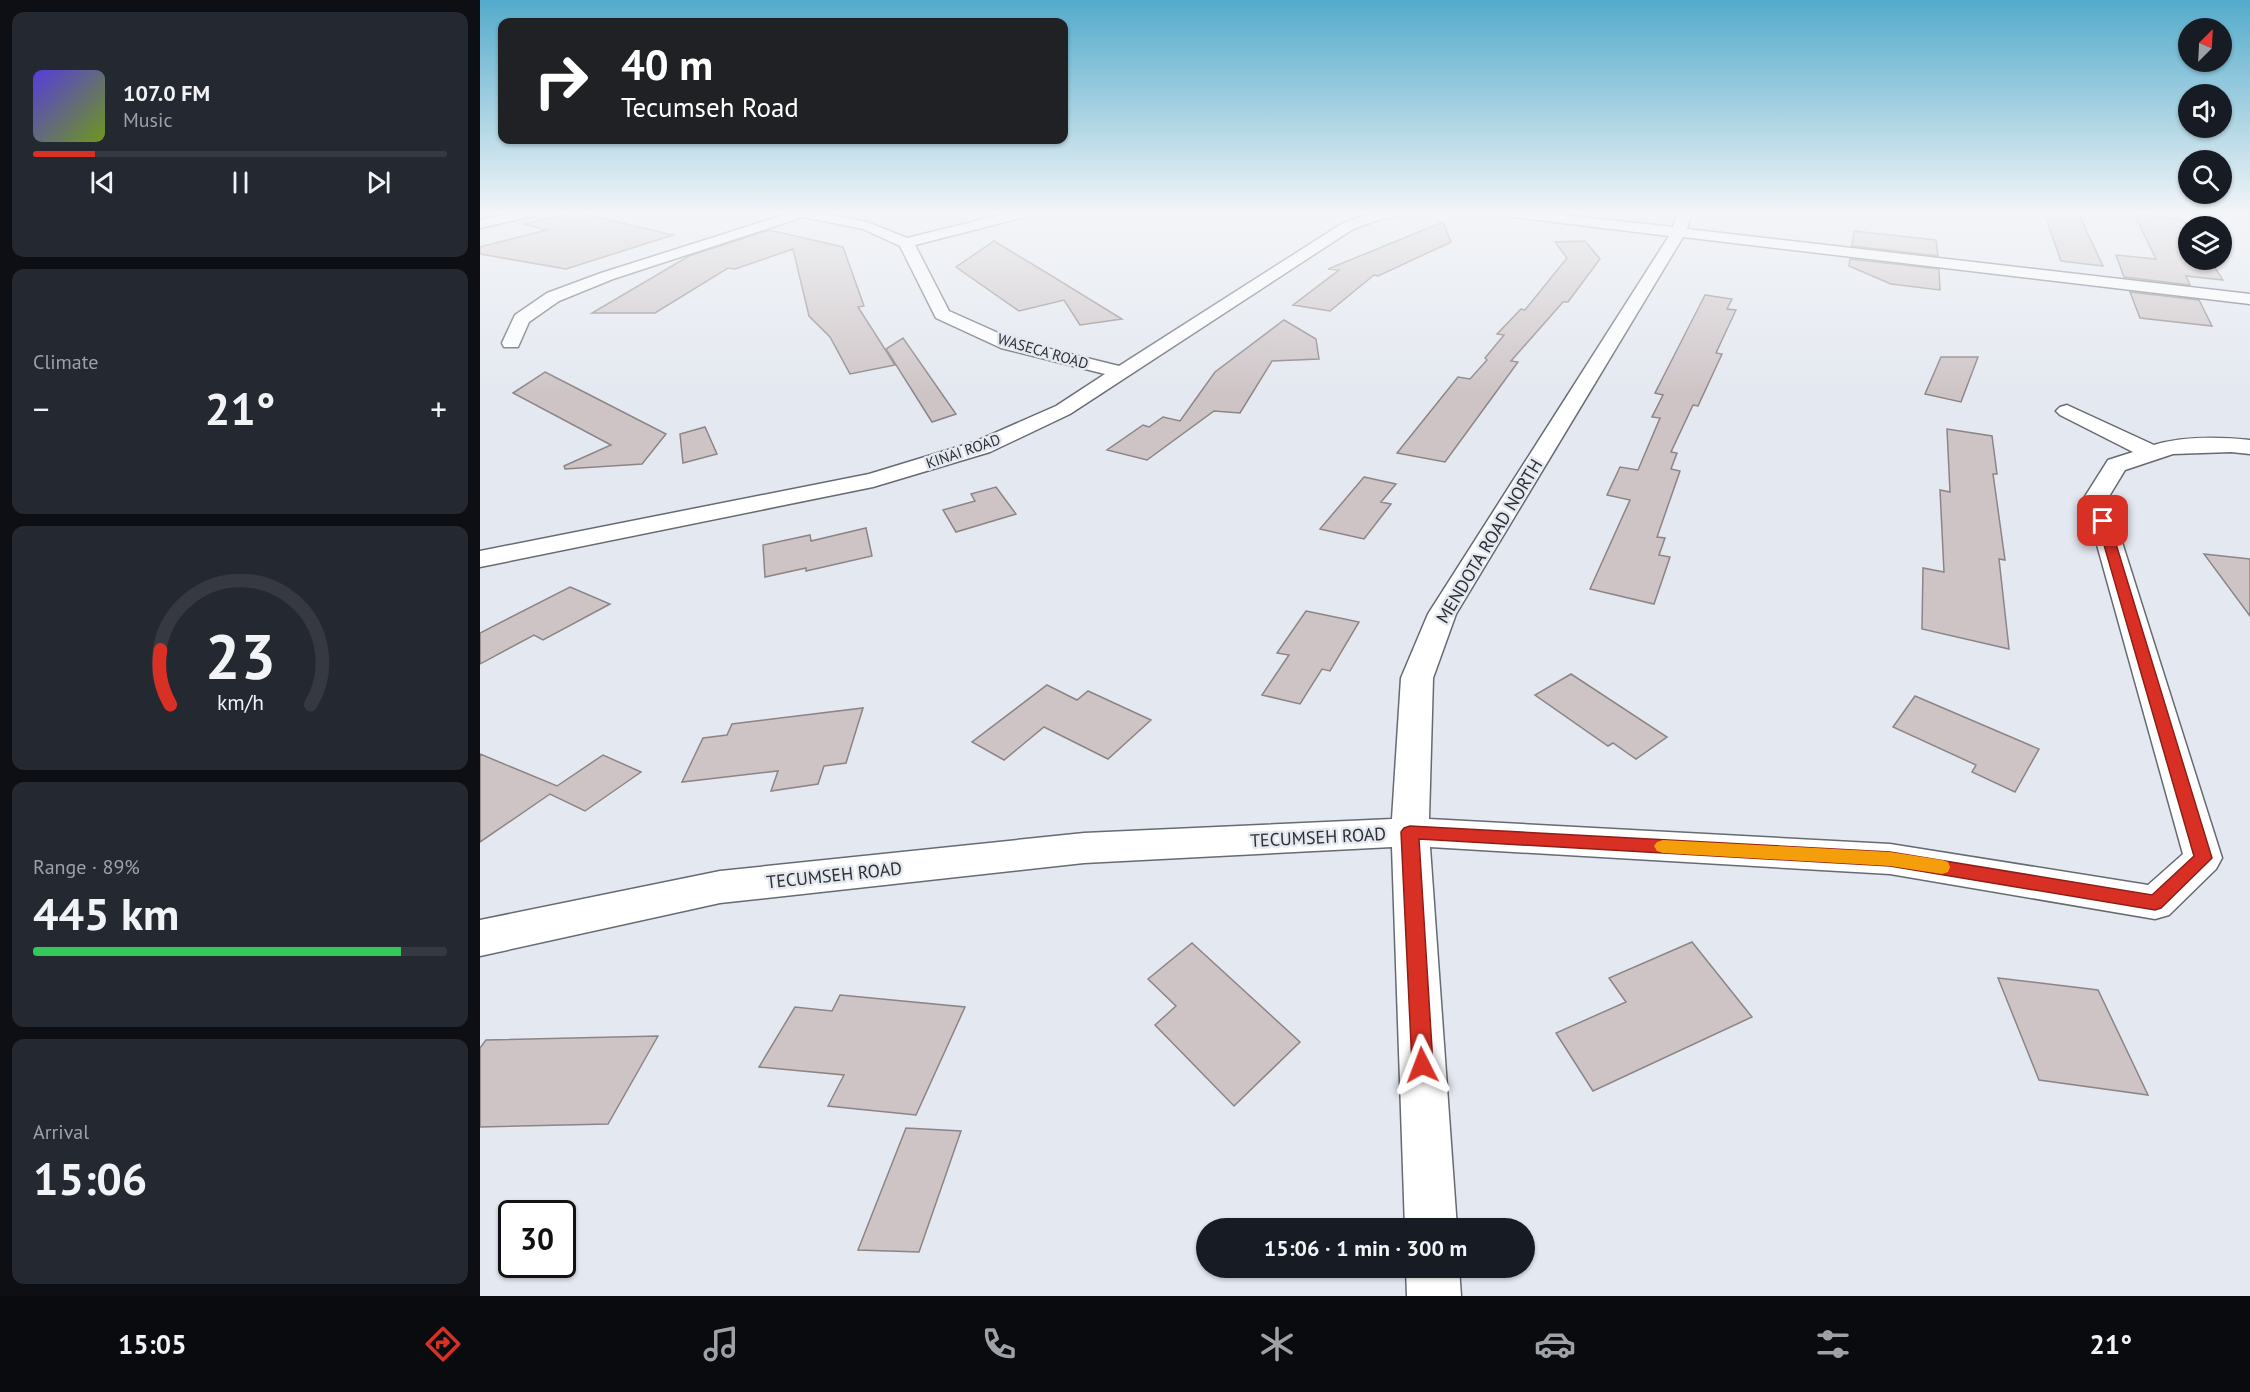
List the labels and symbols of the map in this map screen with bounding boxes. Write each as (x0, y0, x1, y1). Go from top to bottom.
north arrow (2178, 18, 2232, 72)
street label: WASECA ROAD (995, 329, 1091, 373)
street label: KINAI ROAD (923, 429, 1003, 473)
street label: MENDOTA ROAD NORTH (1431, 455, 1547, 627)
pin (2077, 495, 2128, 546)
street label: TECUMSEH ROAD (1249, 822, 1387, 852)
street label: TECUMSEH ROAD (765, 856, 903, 894)
position arrow (1390, 1033, 1454, 1097)
speed limit sign: 30 (498, 1200, 576, 1278)

